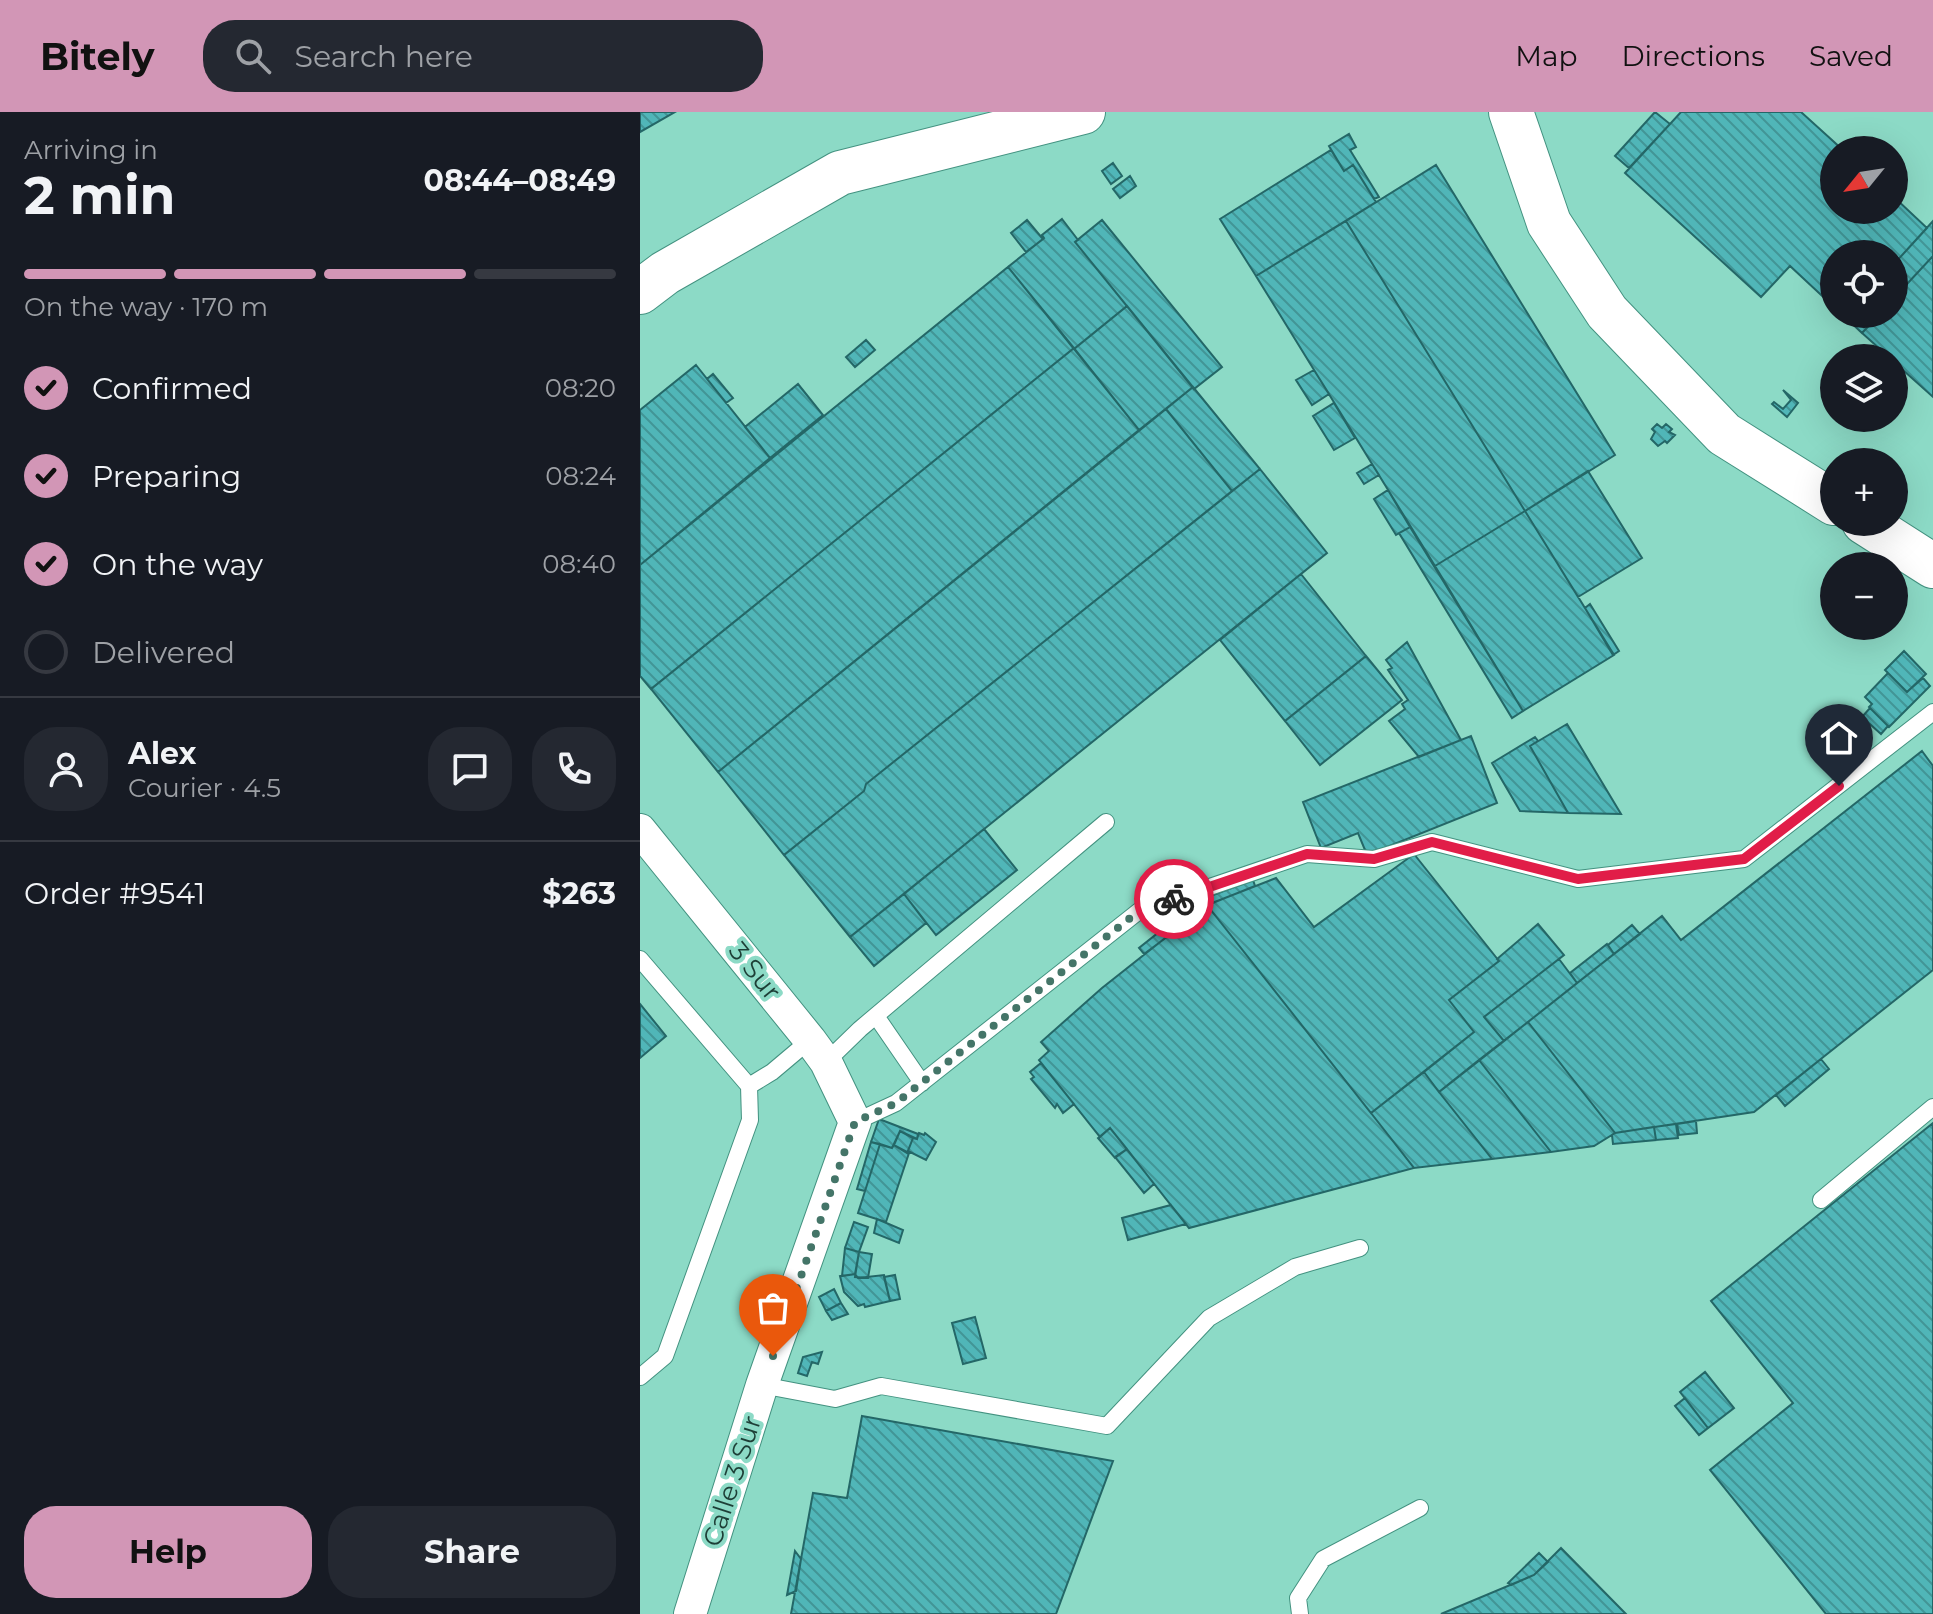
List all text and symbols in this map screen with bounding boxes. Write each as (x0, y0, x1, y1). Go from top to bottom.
search box (203, 20, 763, 92)
text: Bitely (40, 33, 155, 80)
icon: search (231, 34, 275, 78)
text: Search here (295, 38, 473, 75)
text: Map (1515, 39, 1577, 73)
text: Directions (1621, 39, 1765, 73)
text: Saved (1809, 39, 1893, 73)
text: Arriving in (24, 134, 158, 166)
north arrow (1820, 136, 1908, 224)
map controls (1820, 136, 1908, 640)
text: 08:44–08:49 (424, 162, 616, 199)
text: 2 min (24, 164, 176, 227)
button: locate (1820, 240, 1908, 328)
text: On the way · 170 m (24, 291, 268, 323)
button: layers (1820, 344, 1908, 432)
icon: check (24, 366, 68, 410)
text: Confirmed (92, 370, 252, 407)
text: 08:20 (545, 372, 616, 404)
button: + (1820, 448, 1908, 536)
icon: check (24, 454, 68, 498)
text: Preparing (92, 458, 241, 495)
text: 08:24 (545, 460, 616, 492)
icon: check (24, 542, 68, 586)
text: On the way (92, 546, 263, 583)
text: 08:40 (542, 548, 616, 580)
button: − (1820, 552, 1908, 640)
text: Delivered (92, 634, 235, 671)
pin (1805, 704, 1873, 786)
icon: home (1817, 716, 1861, 760)
button: person (24, 727, 108, 811)
button: chat (428, 727, 512, 811)
button: phone (532, 727, 616, 811)
text: Alex (128, 735, 196, 772)
text: Courier · 4.5 (128, 772, 281, 804)
courier (1134, 859, 1214, 939)
text: Order #9541 (24, 875, 205, 912)
text: $263 (542, 875, 616, 912)
icon: bike (1152, 877, 1196, 921)
street label: 3 Sur (722, 936, 788, 1006)
pin (739, 1274, 807, 1356)
icon: bag (751, 1286, 795, 1330)
street label: Calle 3 Sur (696, 1412, 768, 1550)
button: Help (24, 1506, 312, 1598)
button: Share (328, 1506, 616, 1598)

